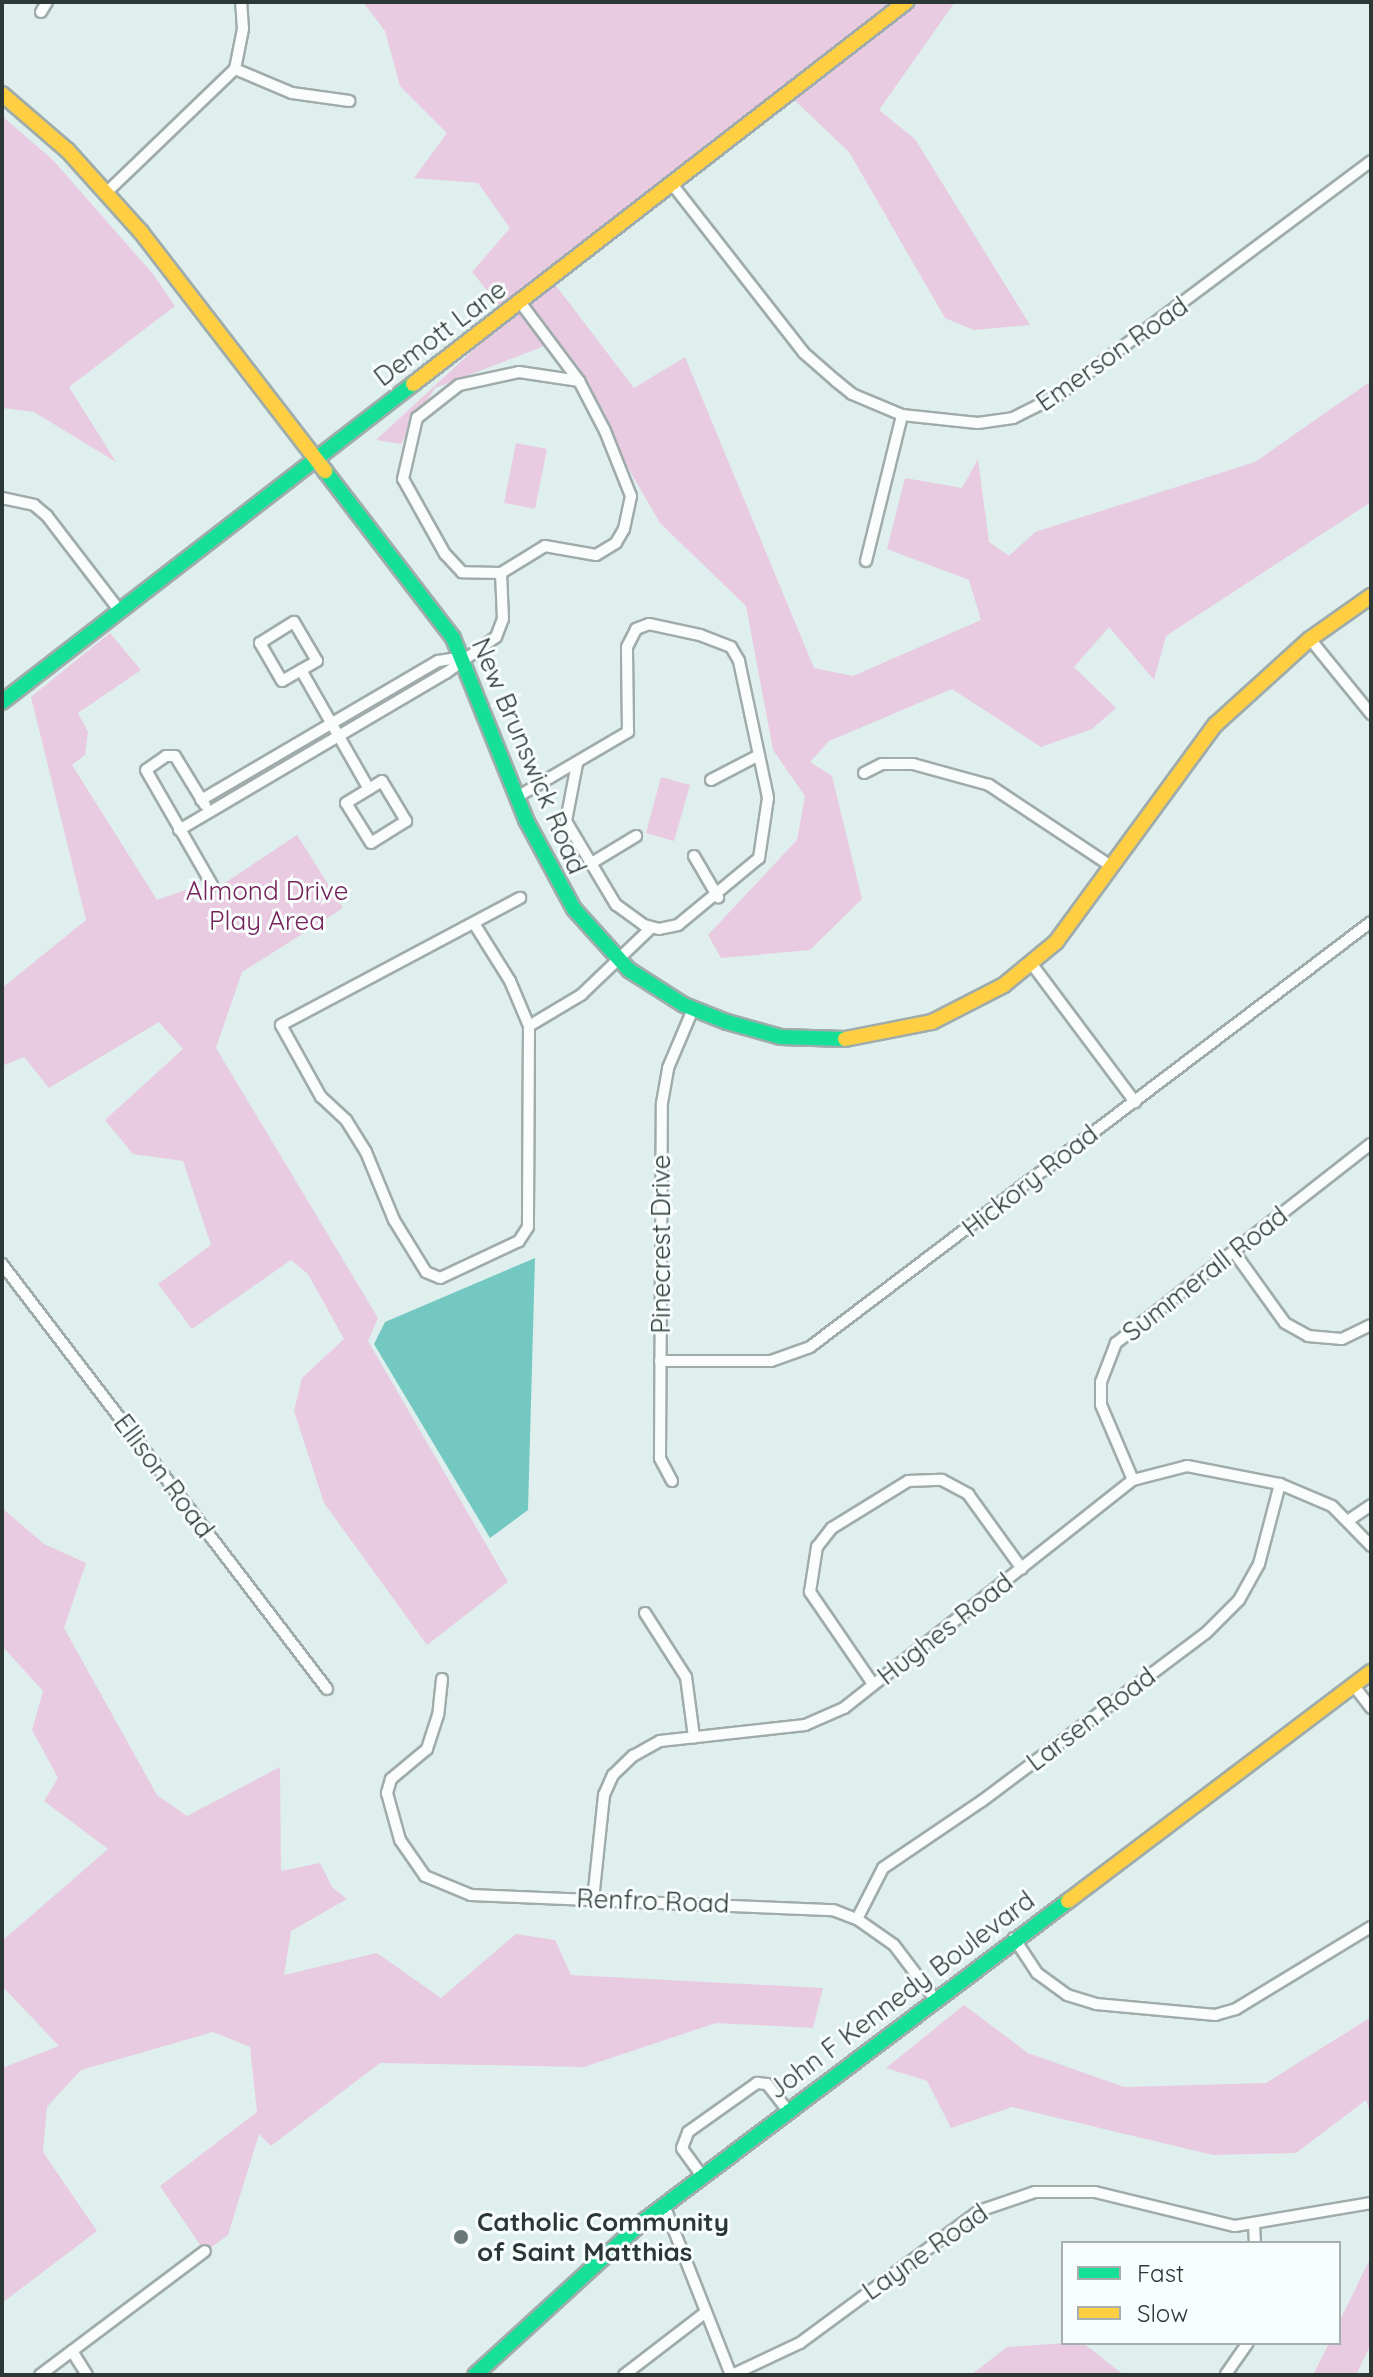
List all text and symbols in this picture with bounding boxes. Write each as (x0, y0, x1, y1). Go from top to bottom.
street label: Demott Lane (368, 273, 512, 393)
street label: Emerson Road (1030, 290, 1194, 418)
street label: New Brunswick Road (465, 633, 593, 879)
park label: Almond Drive Play Area (186, 875, 348, 936)
street label: Hickory Road (956, 1118, 1104, 1244)
street label: Pinecrest Drive (645, 1154, 677, 1334)
street label: Summerall Road (1116, 1200, 1294, 1348)
street label: Ellison Road (107, 1408, 221, 1544)
street label: Hughes Road (871, 1567, 1019, 1691)
street label: Larsen Road (1020, 1660, 1162, 1778)
street label: Renfro Road (576, 1883, 730, 1919)
street label: John F Kennedy Boulevard (762, 1885, 1040, 2105)
street label: Layne Road (856, 2197, 994, 2307)
place label: Catholic Community of Saint Matthias (477, 2206, 729, 2268)
marker: Catholic Community of Saint Matthias (452, 2228, 470, 2246)
legend (1061, 2241, 1341, 2345)
text: Fast (1137, 2258, 1184, 2288)
text: Slow (1137, 2298, 1188, 2328)

